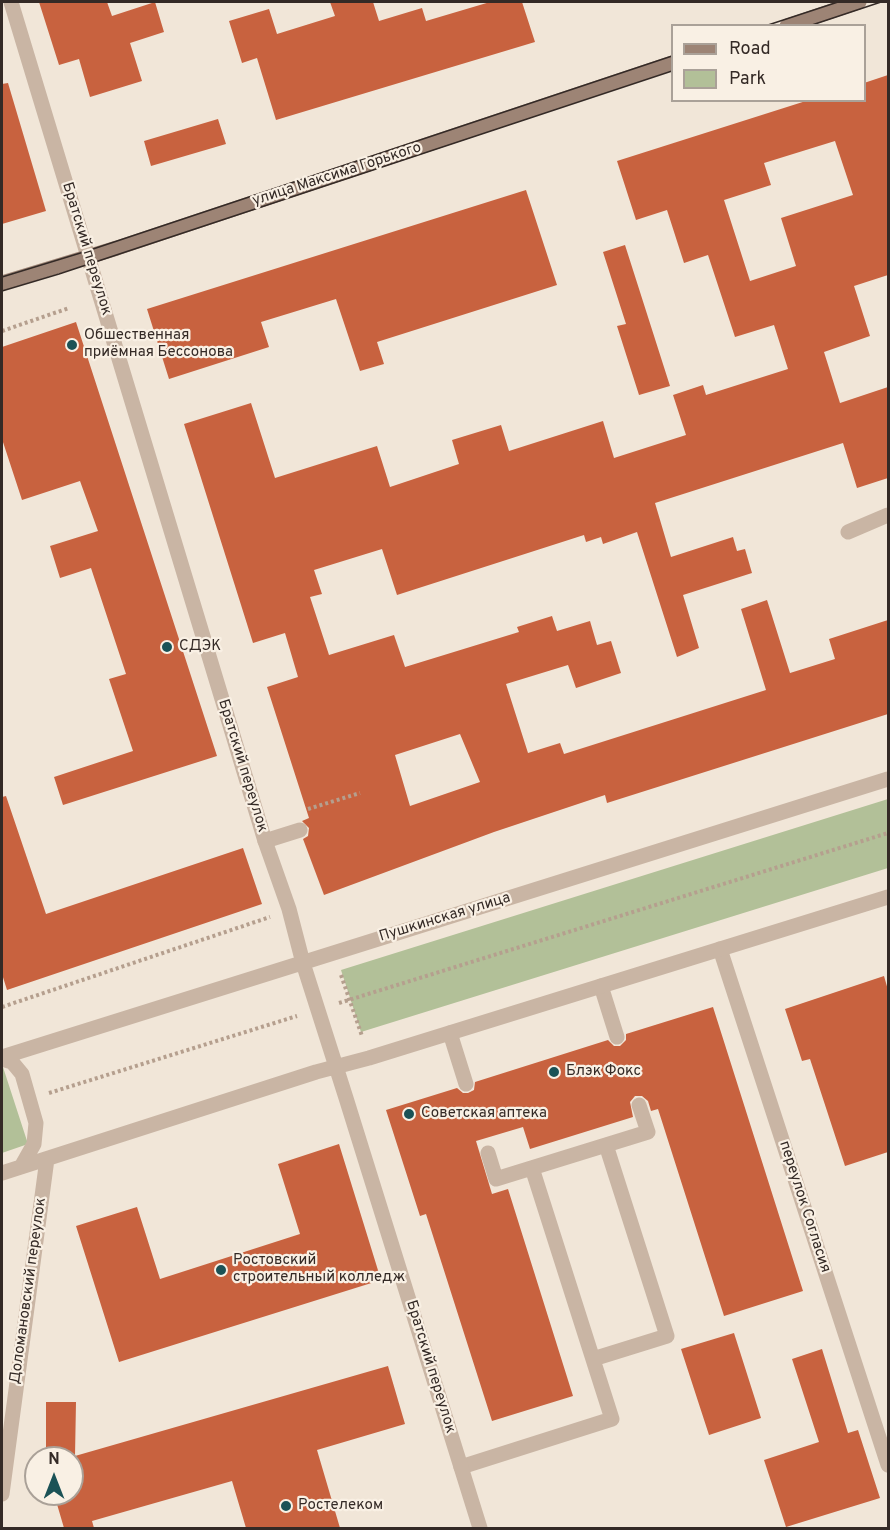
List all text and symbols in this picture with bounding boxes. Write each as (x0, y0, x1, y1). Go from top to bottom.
legend (671, 24, 866, 102)
text: Road (729, 38, 771, 61)
text: Park (729, 68, 766, 91)
street label: улица Максима Горького (250, 139, 424, 211)
street label: Братский переулок (57, 180, 115, 318)
place label: Обшественная приёмная Бессонова (84, 327, 233, 362)
marker: Обшественная приёмная Бессонова (65, 338, 79, 352)
place label: СДЭК (179, 638, 221, 656)
marker: СДЭК (160, 640, 174, 654)
street label: Братский переулок (213, 697, 271, 835)
street label: Пушкинская улица (377, 889, 513, 947)
place label: Блэк Фокс (566, 1063, 641, 1081)
marker: Блэк Фокс (547, 1065, 561, 1079)
place label: Советская аптека (421, 1105, 547, 1123)
marker: Советская аптека (402, 1107, 416, 1121)
street label: переулок Согласия (774, 1139, 834, 1275)
street label: Доломановский переулок (7, 1197, 51, 1385)
place label: Ростовский строительный колледж (233, 1252, 405, 1287)
marker: Ростовский строительный колледж (214, 1263, 228, 1277)
street label: Братский переулок (401, 1298, 459, 1436)
north arrow (24, 1446, 84, 1506)
text: N (48, 1450, 60, 1470)
place label: Ростелеком (298, 1497, 383, 1515)
marker: Ростелеком (279, 1499, 293, 1513)

